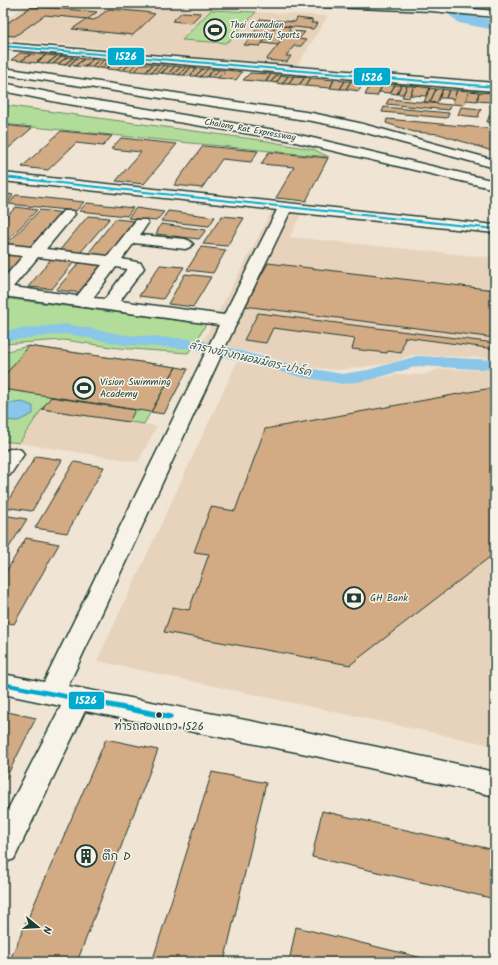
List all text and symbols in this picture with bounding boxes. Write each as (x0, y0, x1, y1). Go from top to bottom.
sports icon: Thai Canadian Community Sports (202, 17, 228, 43)
place label: Thai Canadian Community Sports (230, 18, 300, 43)
line badge: 1526 (107, 47, 145, 66)
text: 1526 (115, 48, 137, 66)
line badge: 1526 (353, 67, 391, 86)
text: 1526 (361, 69, 383, 87)
street label: Chalong Rat Expressway (203, 115, 298, 146)
water label: ลำรางข้างถนอมมิตร-ปาร์ค (187, 336, 313, 382)
place label: Vision Swimming Academy (100, 374, 171, 402)
sports icon: Vision Swimming Academy (71, 375, 97, 401)
bank icon: GH Bank (341, 585, 367, 611)
place label: GH Bank (370, 590, 408, 606)
line badge: 1526 (68, 691, 105, 710)
text: 1526 (75, 692, 97, 710)
marker: ท่ารถสองแถว 1526 (154, 710, 164, 720)
place label: ท่ารถสองแถว 1526 (114, 718, 204, 736)
building icon: ตึก D (73, 843, 99, 869)
place label: ตึก D (102, 847, 131, 866)
north arrow (18, 907, 58, 947)
text: N (37, 924, 56, 936)

